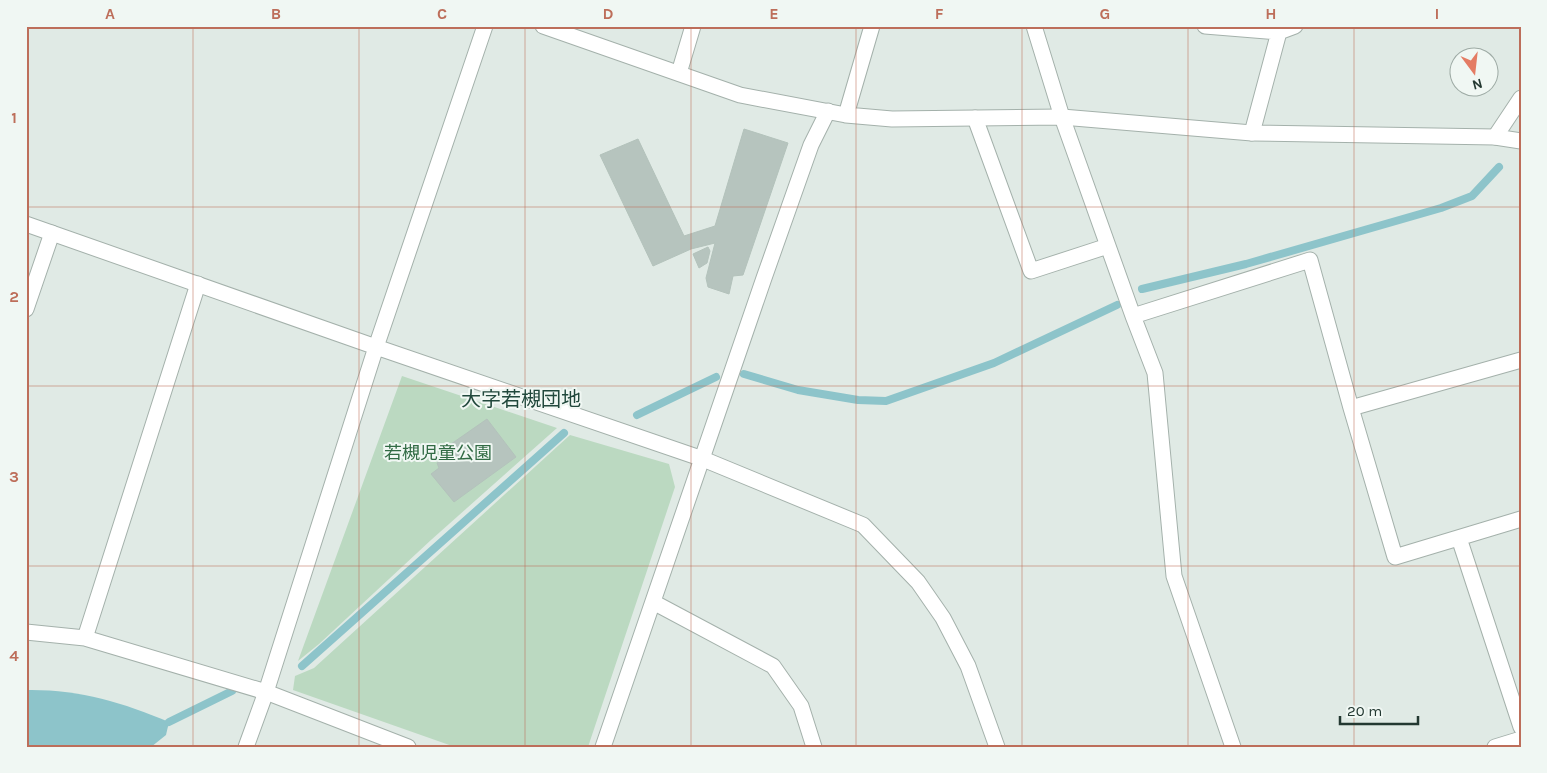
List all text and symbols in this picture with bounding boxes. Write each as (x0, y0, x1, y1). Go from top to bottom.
text: A (105, 4, 115, 23)
text: B (271, 4, 281, 23)
text: C (437, 4, 447, 23)
text: D (603, 4, 614, 23)
text: E (769, 4, 779, 23)
text: F (935, 4, 944, 23)
text: G (1100, 4, 1110, 23)
text: H (1265, 4, 1277, 23)
text: I (1435, 4, 1439, 23)
north arrow (1450, 48, 1500, 98)
text: N (1470, 75, 1484, 94)
text: 1 (11, 108, 17, 127)
text: 2 (9, 287, 19, 306)
district label: 大字若槻団地 (461, 388, 581, 411)
park label: 若槻児童公園 (384, 442, 492, 464)
text: 3 (9, 467, 19, 486)
text: 4 (9, 646, 19, 665)
scale bar (1340, 693, 1417, 725)
text: 20 m (1347, 702, 1382, 720)

